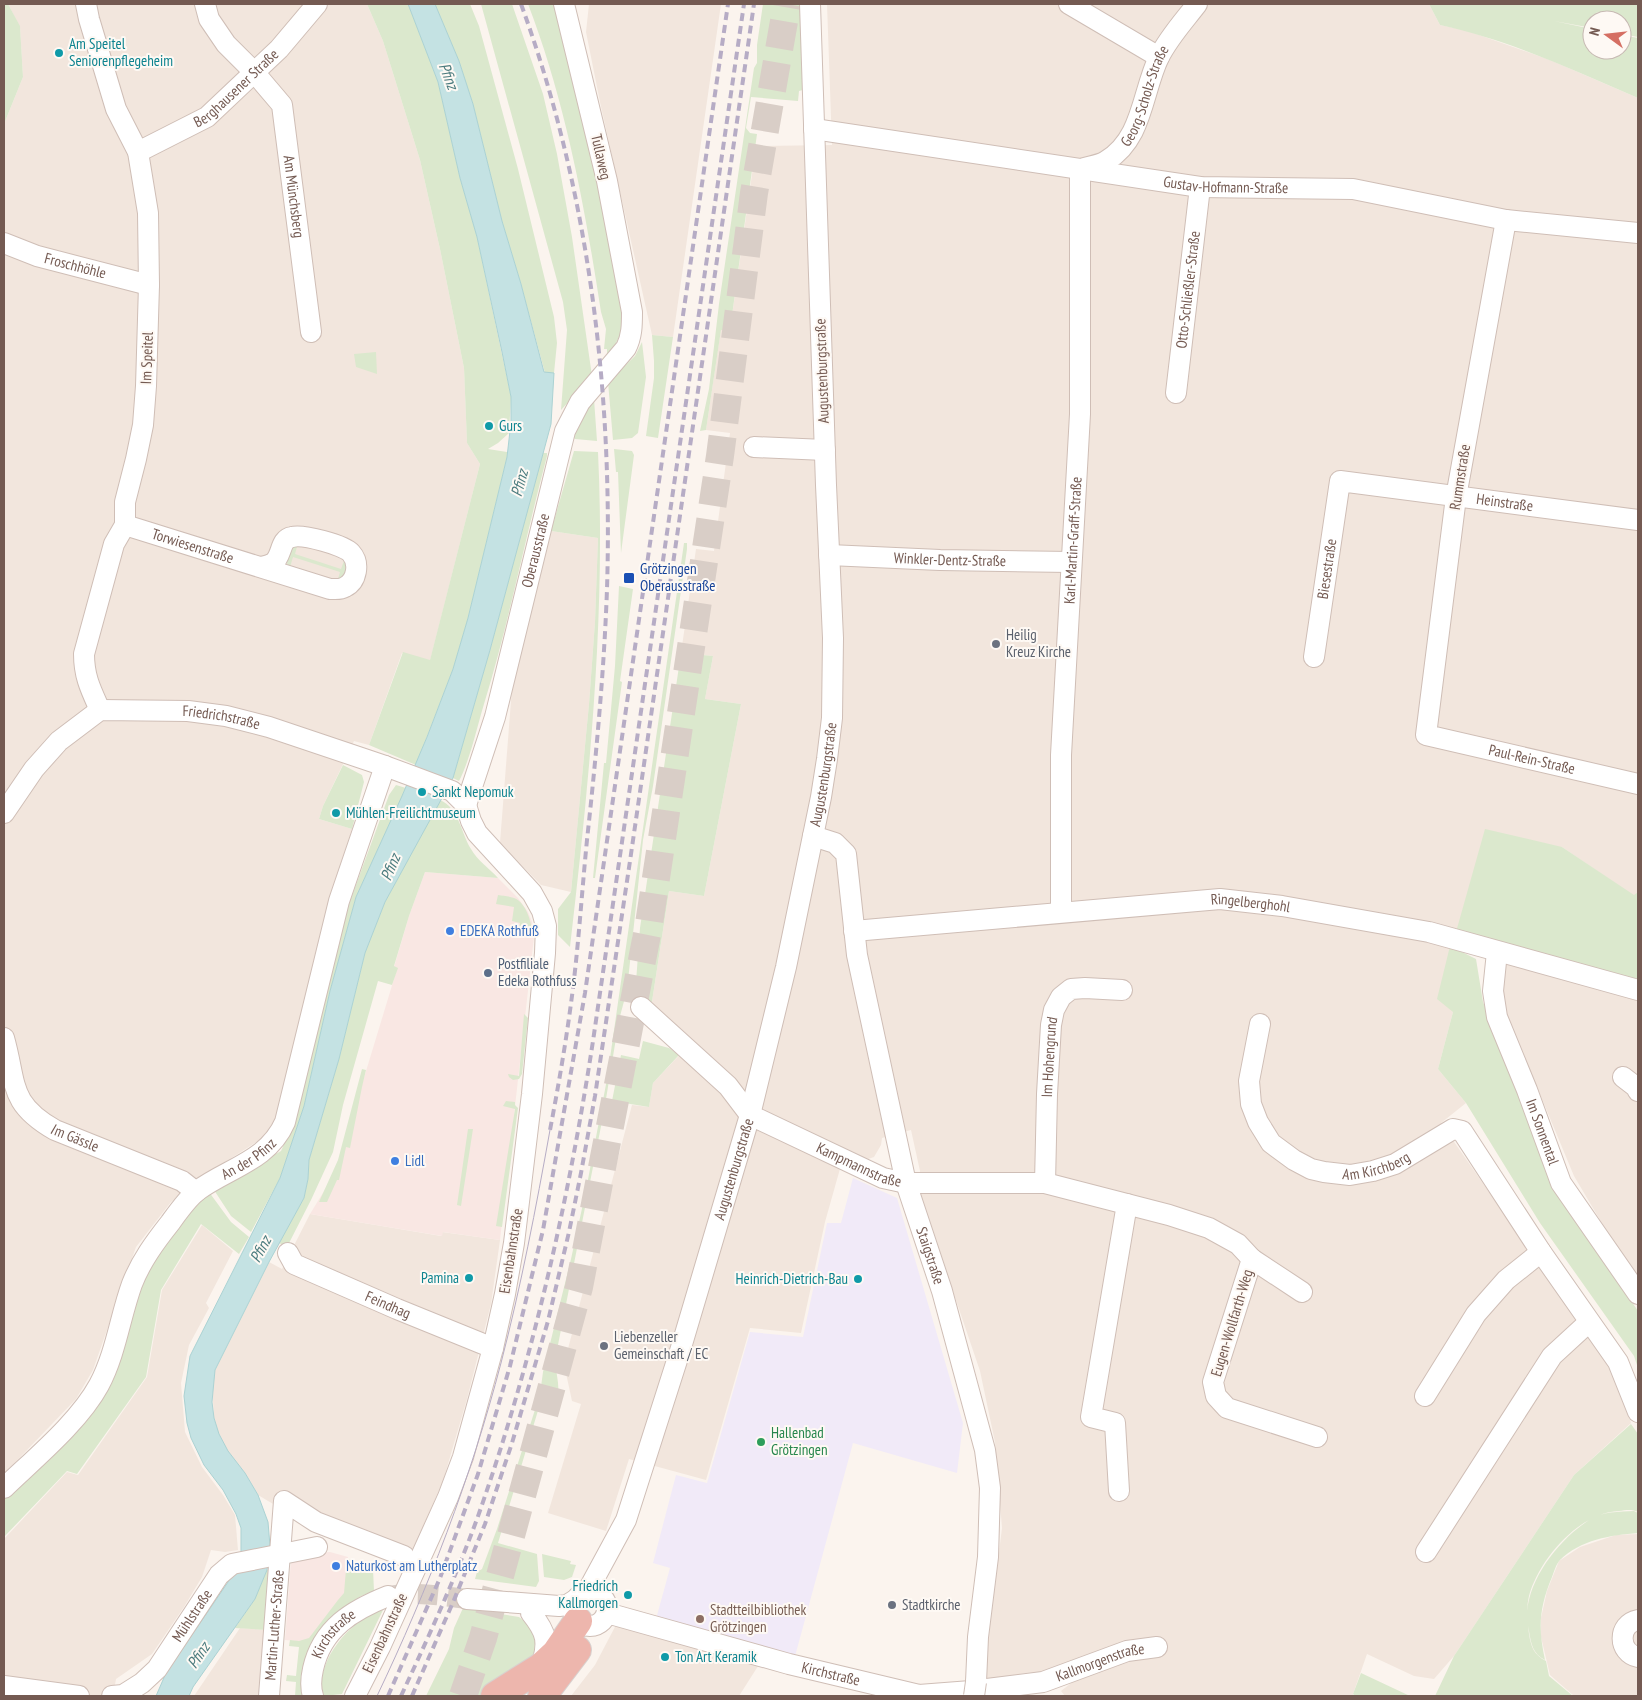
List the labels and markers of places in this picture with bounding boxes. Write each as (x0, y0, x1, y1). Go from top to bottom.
place label: Am Speitel Seniorenpflegeheim (69, 34, 173, 70)
marker: Am Speitel Seniorenpflegeheim (53, 47, 65, 59)
place label: Gurs (499, 416, 522, 435)
marker: Gurs (483, 420, 495, 432)
place label: Grötzingen Oberausstraße (640, 559, 715, 595)
marker: Grötzingen Oberausstraße (622, 571, 636, 585)
place label: Heilig Kreuz Kirche (1006, 625, 1071, 661)
marker: Heilig Kreuz Kirche (990, 638, 1002, 650)
place label: Sankt Nepomuk (432, 782, 514, 801)
marker: Sankt Nepomuk (416, 786, 428, 798)
place label: Mühlen-Freilichtmuseum (346, 803, 476, 822)
marker: Mühlen-Freilichtmuseum (330, 807, 342, 819)
place label: EDEKA Rothfuß (460, 921, 539, 940)
marker: EDEKA Rothfuß (444, 925, 456, 937)
place label: Postfiliale Edeka Rothfuss (498, 954, 576, 990)
marker: Postfiliale Edeka Rothfuss (482, 967, 494, 979)
place label: Lidl (405, 1151, 425, 1170)
marker: Lidl (389, 1155, 401, 1167)
place label: Pamina (421, 1268, 459, 1287)
place label: Heinrich-Dietrich-Bau (736, 1269, 848, 1288)
marker: Pamina (463, 1272, 475, 1284)
marker: Heinrich-Dietrich-Bau (852, 1273, 864, 1285)
place label: Liebenzeller Gemeinschaft / EC (614, 1327, 708, 1363)
marker: Liebenzeller Gemeinschaft / EC (598, 1340, 610, 1352)
place label: Hallenbad Grötzingen (771, 1423, 828, 1459)
marker: Hallenbad Grötzingen (755, 1436, 767, 1448)
place label: Naturkost am Lutherplatz (346, 1556, 477, 1575)
marker: Naturkost am Lutherplatz (330, 1560, 342, 1572)
place label: Friedrich Kallmorgen (558, 1576, 618, 1612)
marker: Friedrich Kallmorgen (622, 1589, 634, 1601)
place label: Stadtkirche (902, 1595, 961, 1614)
marker: Stadtkirche (886, 1599, 898, 1611)
place label: Stadtteilbibliothek Grötzingen (710, 1600, 807, 1636)
marker: Stadtteilbibliothek Grötzingen (694, 1613, 706, 1625)
place label: Ton Art Keramik (675, 1647, 757, 1666)
marker: Ton Art Keramik (659, 1651, 671, 1663)

